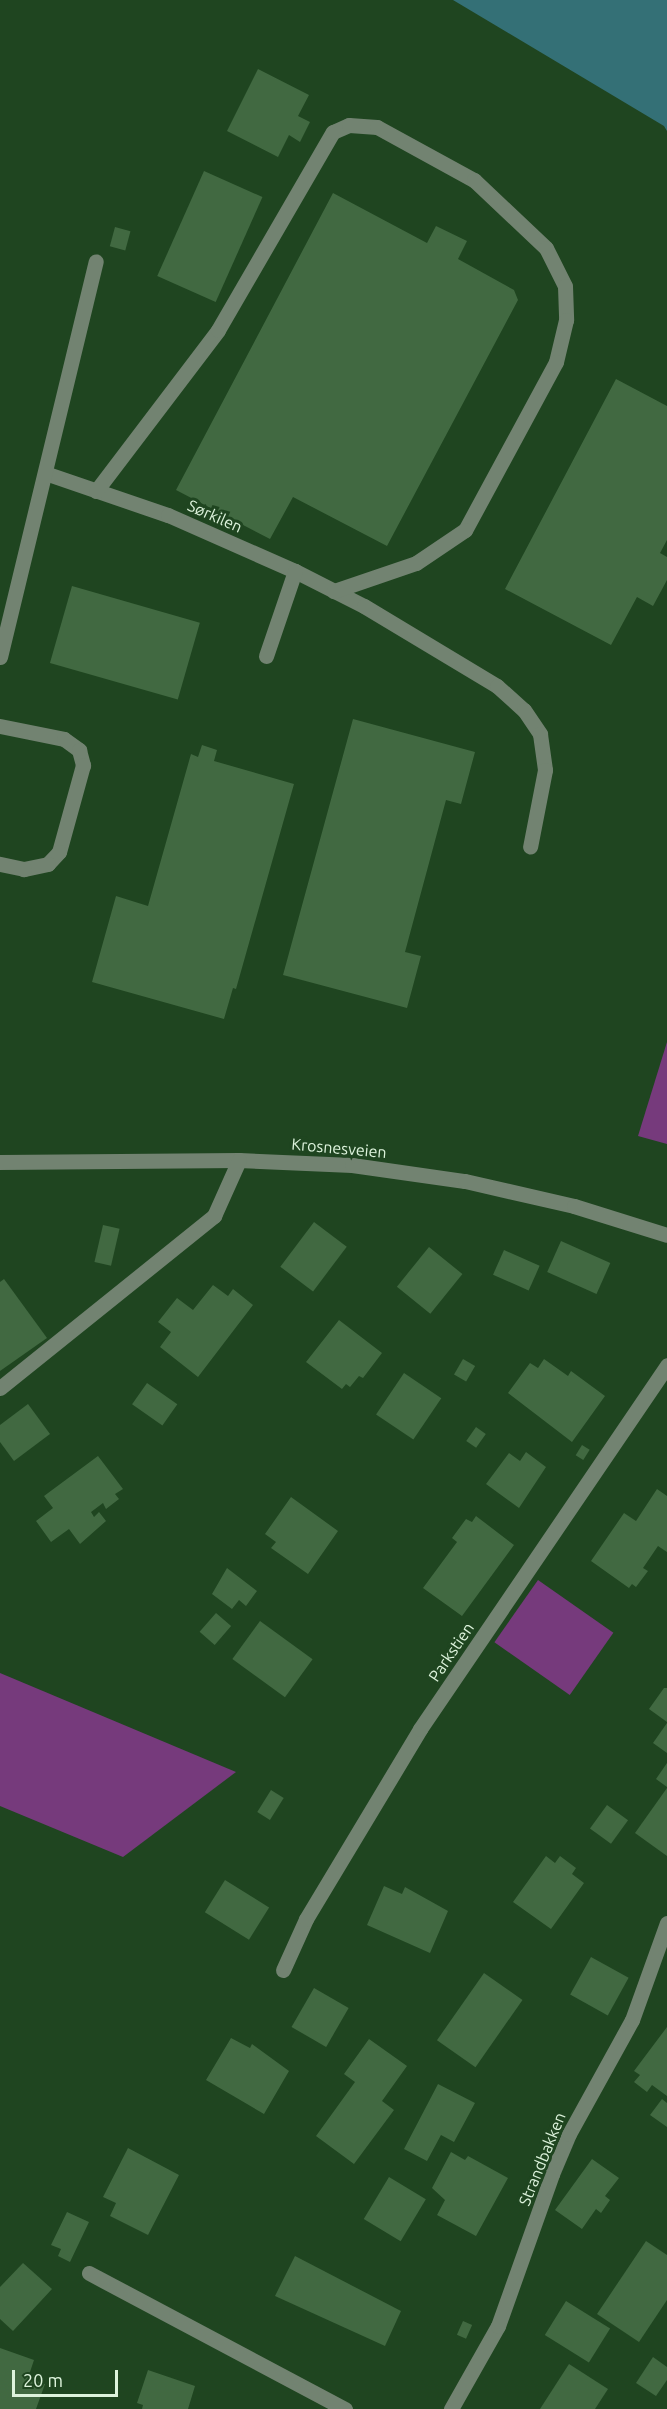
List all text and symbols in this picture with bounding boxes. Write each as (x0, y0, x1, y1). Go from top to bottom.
street label: Sørkilen (185, 495, 245, 537)
street label: Krosnesveien (291, 1134, 387, 1162)
street label: Parkstien (424, 1619, 478, 1685)
street label: Strandbakken (515, 2110, 569, 2208)
scale bar (15, 2358, 122, 2396)
text: 20 m (23, 2370, 63, 2390)

